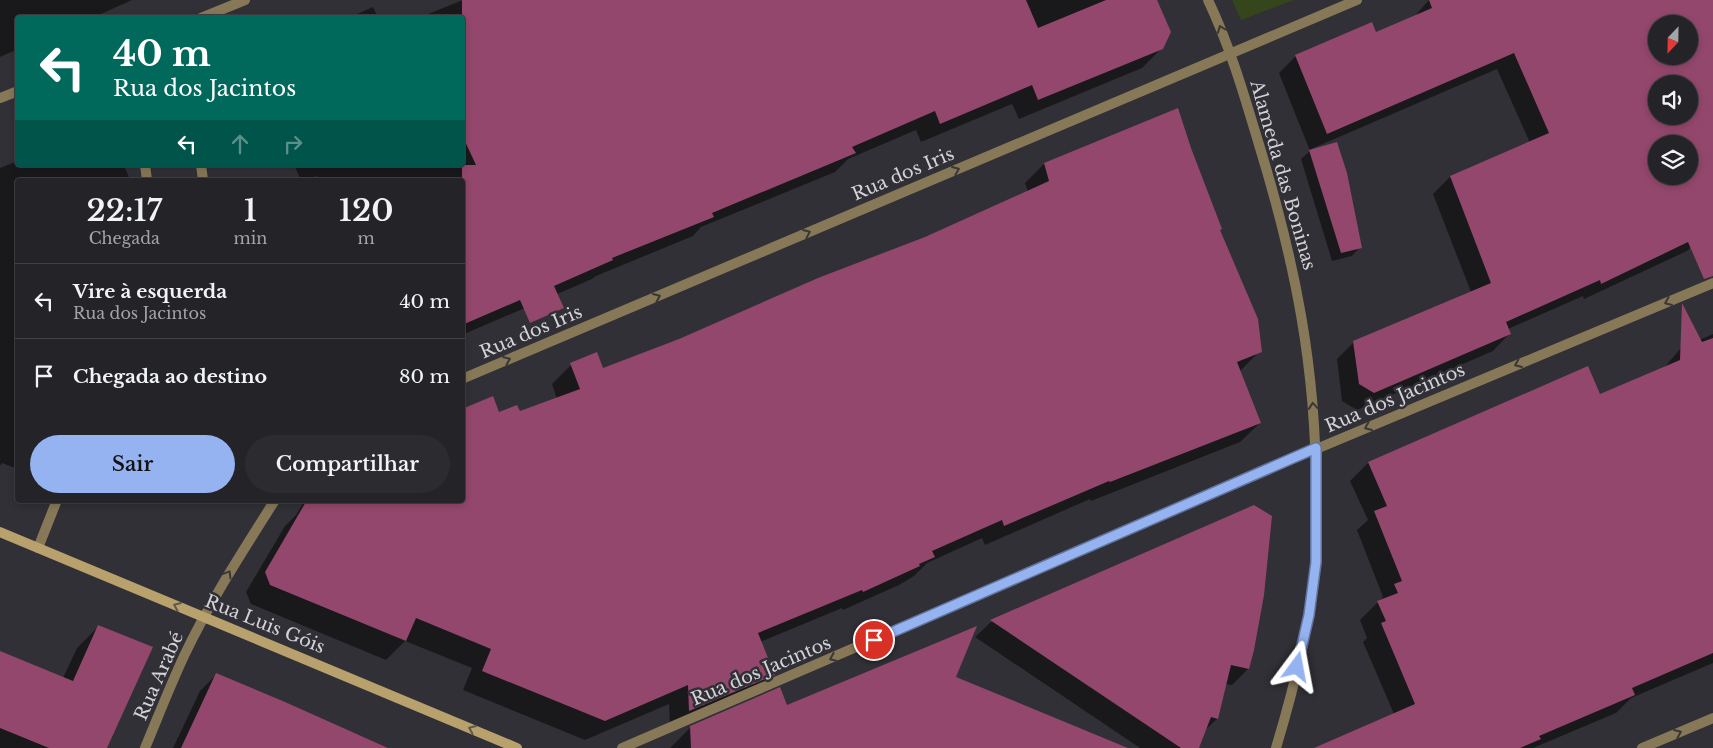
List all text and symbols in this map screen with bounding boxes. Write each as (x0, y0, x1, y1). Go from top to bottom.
north arrow (1648, 15, 1698, 65)
map controls (1648, 15, 1698, 185)
one-way arrow (1217, 25, 1227, 34)
text: 40 m (113, 32, 211, 75)
icon: left (30, 35, 95, 100)
text: Rua dos Jacintos (113, 75, 296, 102)
button: sound (1648, 75, 1698, 125)
street label: Alameda das Boninas (1245, 77, 1321, 273)
icon: left (173, 130, 201, 158)
icon: ahead (226, 130, 254, 158)
icon: right (279, 130, 307, 158)
button: layers (1648, 135, 1698, 185)
street label: Rua dos Iris (849, 143, 957, 205)
one-way arrow (951, 165, 960, 176)
text: 22:17 (87, 192, 162, 229)
text: 1 (244, 192, 257, 229)
text: 120 (339, 192, 393, 229)
text: Chegada (89, 228, 160, 248)
text: min (234, 228, 267, 248)
text: m (358, 228, 375, 248)
one-way arrow (802, 229, 810, 239)
text: Vire à esquerda (73, 280, 227, 303)
icon: left (30, 287, 58, 315)
text: 40 m (399, 290, 450, 313)
one-way arrow (652, 292, 661, 303)
one-way arrow (1664, 296, 1673, 306)
street label: Rua dos Iris (477, 301, 585, 363)
text: Rua dos Jacintos (73, 303, 206, 323)
one-way arrow (502, 356, 511, 366)
one-way arrow (1514, 358, 1523, 369)
street label: Rua dos Jacintos (1322, 359, 1468, 437)
icon: arrive (30, 362, 58, 390)
text: Chegada ao destino (73, 365, 267, 388)
text: 80 m (399, 365, 450, 388)
one-way arrow (1308, 402, 1319, 410)
one-way arrow (1364, 421, 1373, 431)
button: Sair (30, 435, 235, 493)
button: Compartilhar (245, 435, 450, 493)
one-way arrow (221, 571, 231, 580)
street label: Rua Luis Góis (202, 590, 328, 658)
one-way arrow (173, 601, 182, 612)
pin (853, 619, 895, 661)
icon: arrive (860, 626, 888, 654)
street label: Rua Arabé (130, 628, 188, 724)
street label: Rua dos Jacintos (688, 632, 834, 710)
position arrow (1270, 640, 1322, 692)
one-way arrow (829, 651, 838, 662)
one-way arrow (468, 724, 477, 735)
one-way arrow (1673, 729, 1682, 739)

